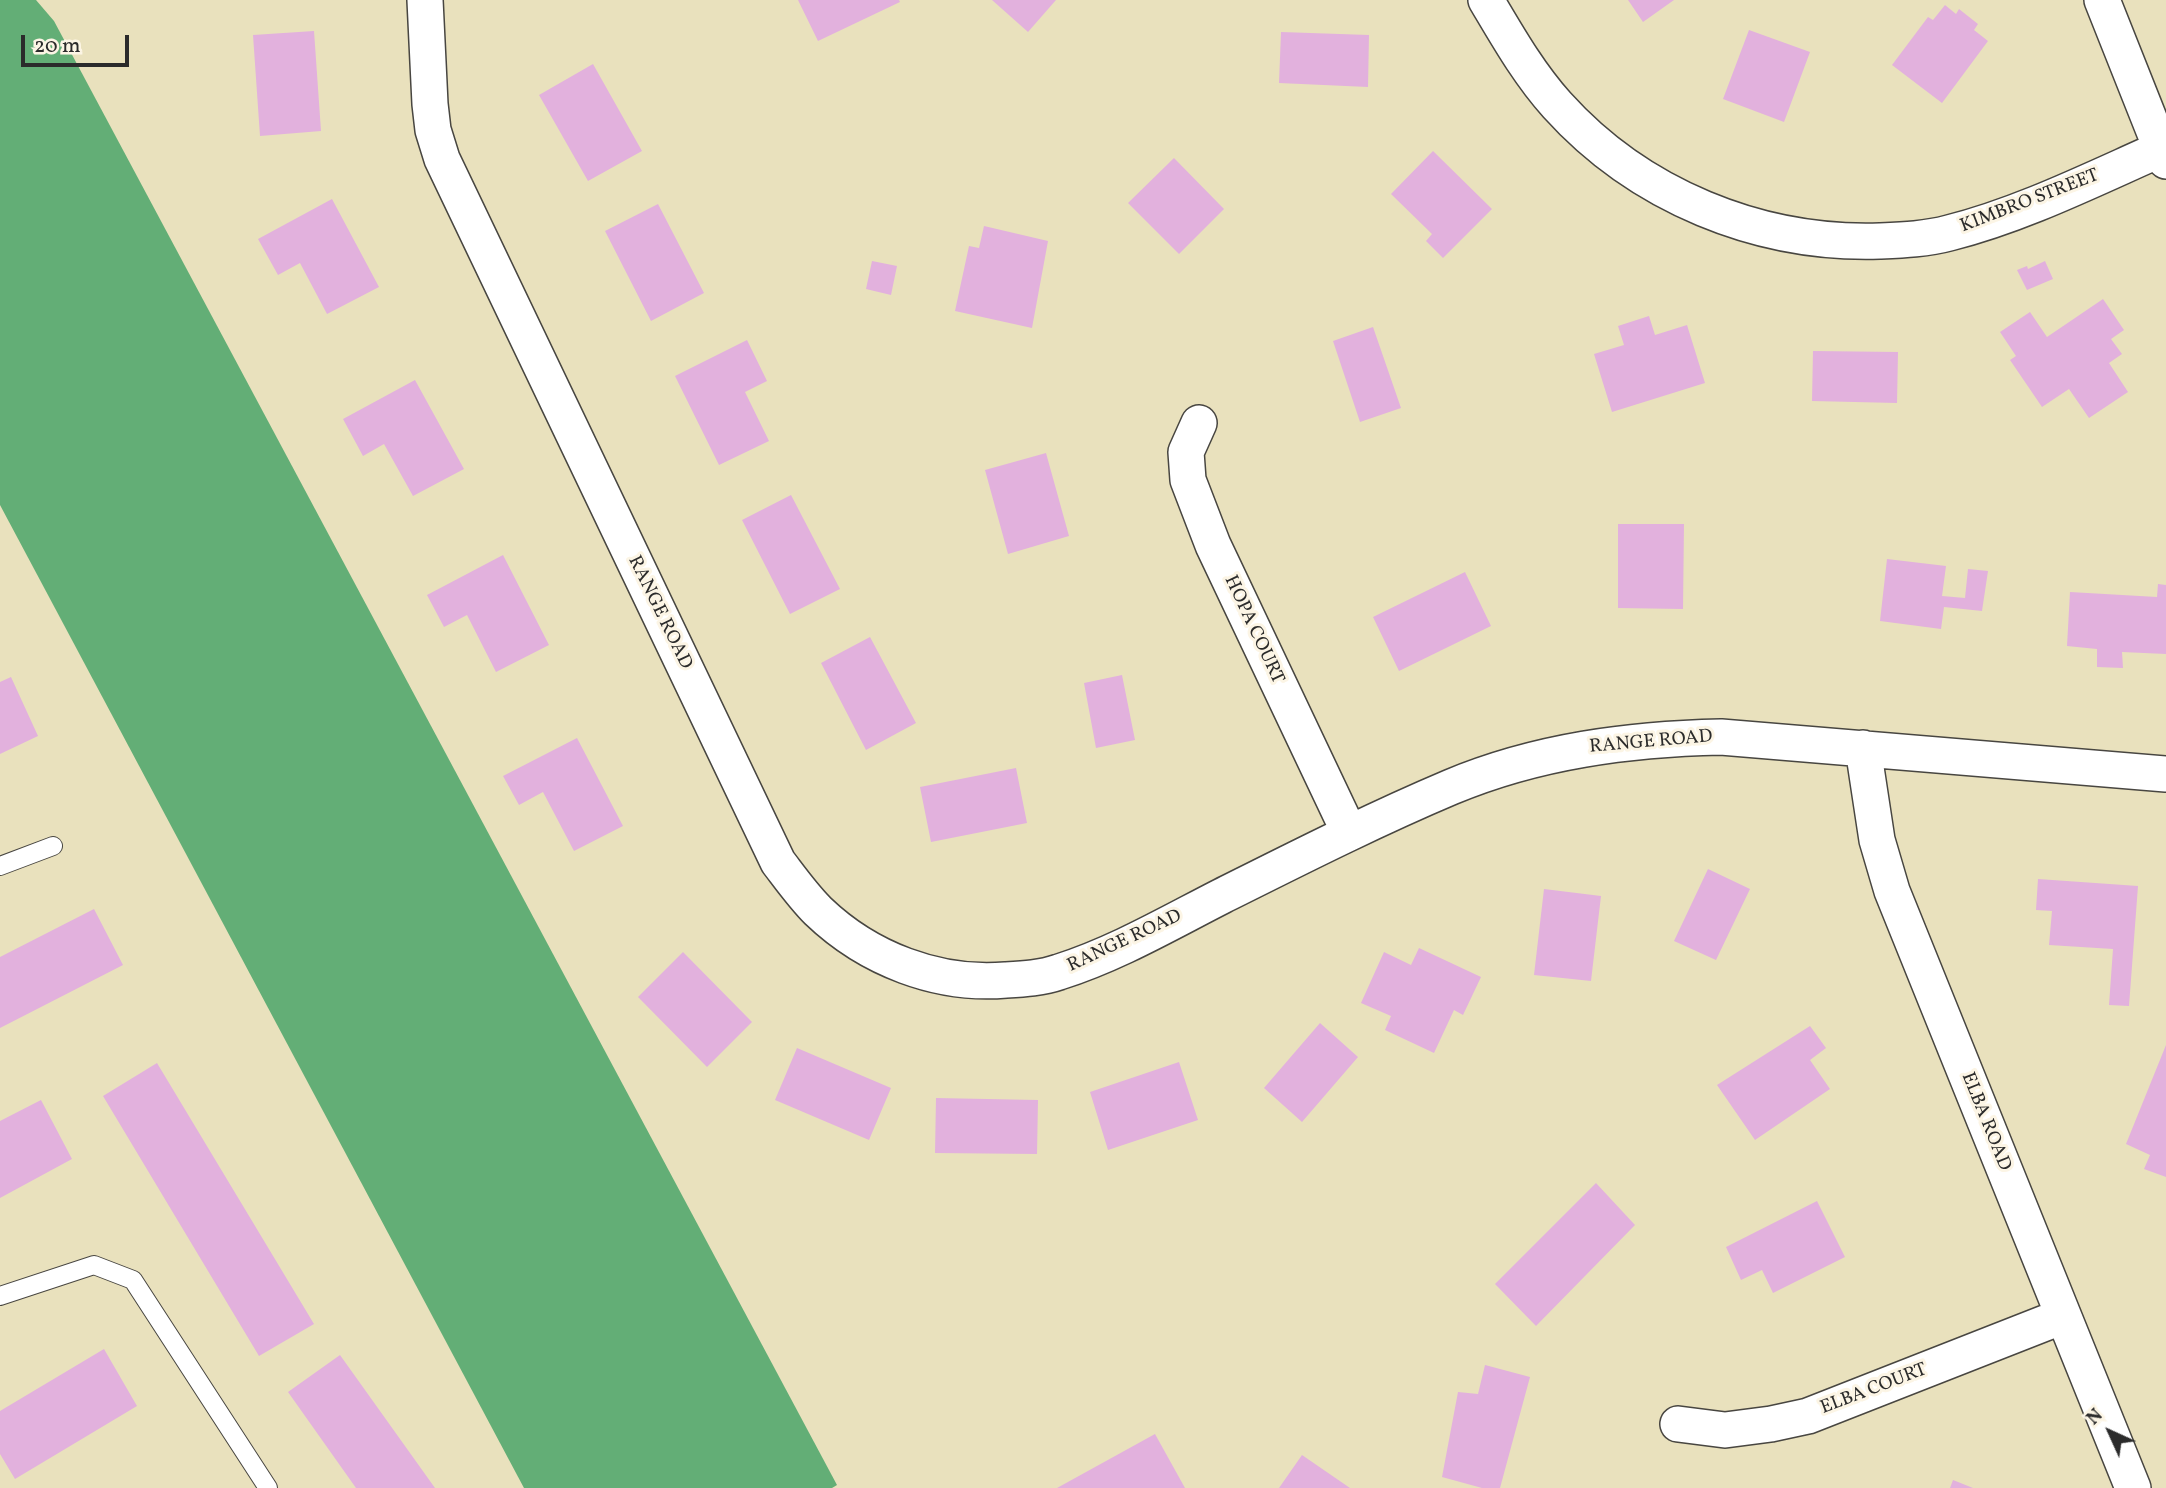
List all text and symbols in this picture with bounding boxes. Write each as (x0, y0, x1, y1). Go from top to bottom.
scale bar (24, 21, 133, 65)
text: 20 m (34, 32, 80, 61)
street label: KIMBRO STREET (1957, 165, 2103, 239)
street label: RANGE ROAD (622, 553, 696, 673)
street label: HOPA COURT (1218, 572, 1288, 688)
street label: RANGE ROAD (1589, 726, 1713, 760)
street label: RANGE ROAD (1064, 906, 1186, 978)
street label: ELBA ROAD (1955, 1069, 2015, 1175)
street label: ELBA COURT (1818, 1359, 1930, 1421)
north arrow (2075, 1397, 2145, 1467)
text: N (2081, 1403, 2109, 1431)

